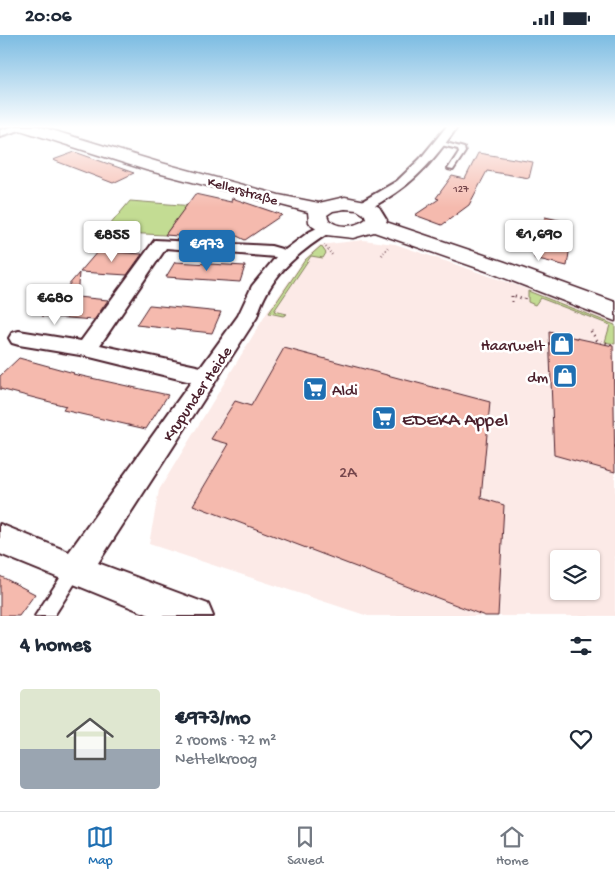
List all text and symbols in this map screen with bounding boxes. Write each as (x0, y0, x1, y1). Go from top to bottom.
text: 20:06 (25, 6, 72, 29)
street label: Kellerstraße (205, 174, 280, 211)
house number: 127 (452, 184, 469, 196)
pin: €1,690 (498, 219, 580, 262)
pin: €855 (82, 221, 142, 263)
text: €1,690 (516, 226, 562, 245)
text: €855 (94, 227, 130, 246)
pin: €973 (177, 229, 237, 272)
text: €973 (190, 236, 224, 255)
pin: €680 (25, 283, 85, 326)
text: €680 (37, 290, 73, 309)
shop icon: Haarwelt (549, 331, 575, 357)
place label: Haarwelt (481, 338, 545, 357)
street label: Krupunder Heide (160, 343, 238, 446)
shop icon: dm (552, 363, 578, 389)
place label: dm (527, 370, 549, 389)
supermarket icon: Aldi (302, 376, 328, 402)
place label: Aldi (332, 383, 358, 402)
supermarket icon: EDEKA Appel (371, 405, 397, 431)
place label: EDEKA Appel (402, 410, 508, 433)
house number: 2A (339, 465, 358, 484)
map controls (550, 550, 600, 600)
button: layers (550, 550, 600, 600)
icon: filters (567, 632, 595, 660)
text: 4 homes (20, 634, 91, 659)
text: €973/mo (175, 707, 251, 732)
icon: home (60, 709, 120, 769)
icon: heart (567, 725, 595, 753)
text: 2 rooms · 72 m² (175, 732, 276, 751)
text: Nettelkroog (175, 751, 257, 770)
tab: Map (86, 823, 114, 870)
tab: Saved (287, 823, 323, 870)
tab: Home (496, 823, 529, 870)

